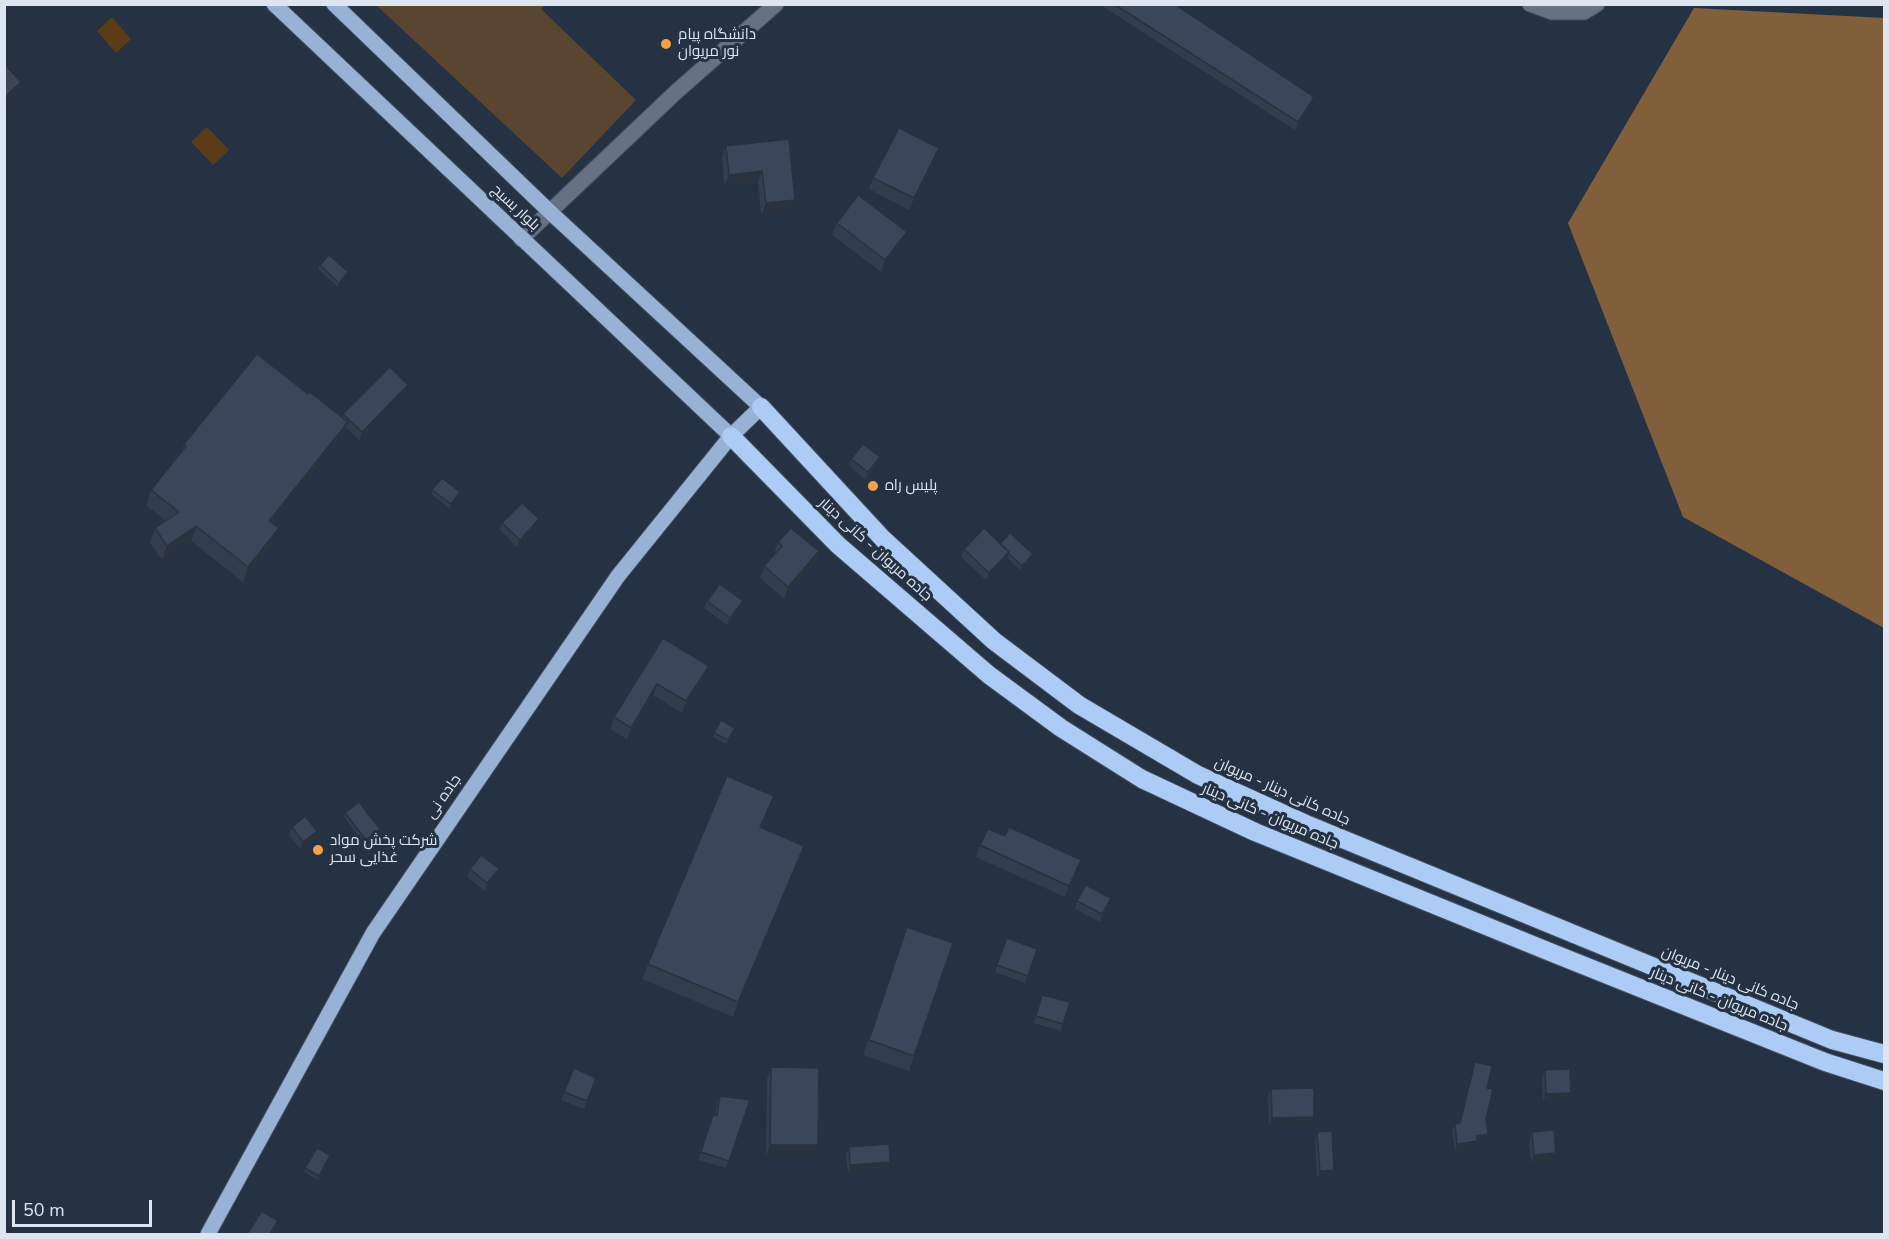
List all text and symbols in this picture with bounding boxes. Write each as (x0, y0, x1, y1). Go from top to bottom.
place label: دانشگاه پیام نور مریوان (678, 26, 756, 61)
marker: دانشگاه پیام نور مریوان (659, 37, 673, 51)
street label: بلوار بسیج (487, 181, 543, 235)
place label: پلیس راه (885, 477, 937, 495)
marker: پلیس راه (866, 479, 880, 493)
street label: جاده مریوان - کانی دینار (815, 494, 935, 606)
street label: جاده کانی دینار - مریوان (1211, 754, 1353, 830)
street label: جاده نی (422, 771, 466, 823)
street label: جاده مریوان - کانی دینار (1199, 780, 1341, 854)
place label: شرکت پخش مواد غذایی سحر (330, 832, 437, 867)
marker: شرکت پخش مواد غذایی سحر (311, 843, 325, 857)
street label: جاده کانی دینار - مریوان (1659, 943, 1801, 1015)
street label: جاده مریوان - کانی دینار (1648, 964, 1790, 1036)
scale bar (15, 1188, 154, 1226)
text: 50 m (23, 1198, 65, 1222)

